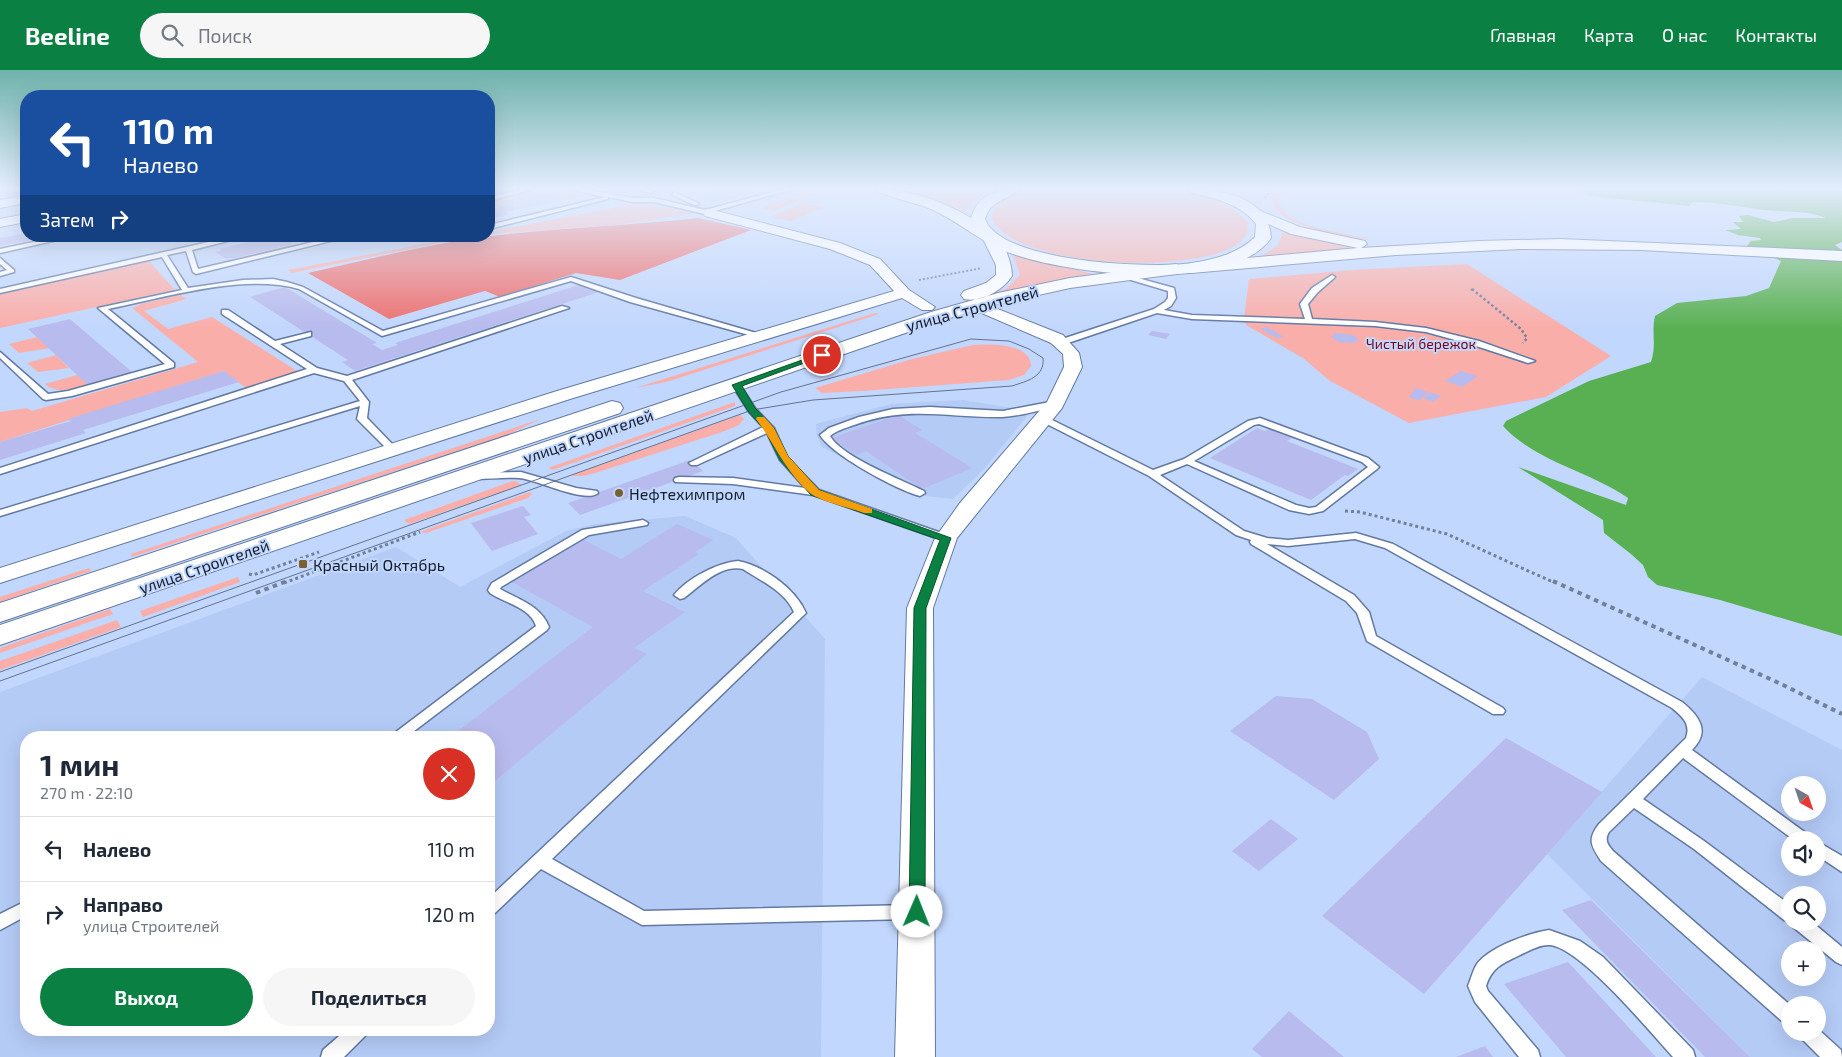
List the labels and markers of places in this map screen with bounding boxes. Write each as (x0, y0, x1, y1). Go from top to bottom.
pin (801, 334, 843, 376)
place label: Нефтехимпром (629, 484, 745, 503)
marker: Нефтехимпром (613, 487, 625, 499)
place label: Красный Октябрь (313, 555, 445, 574)
marker: Красный Октябрь (297, 558, 309, 570)

